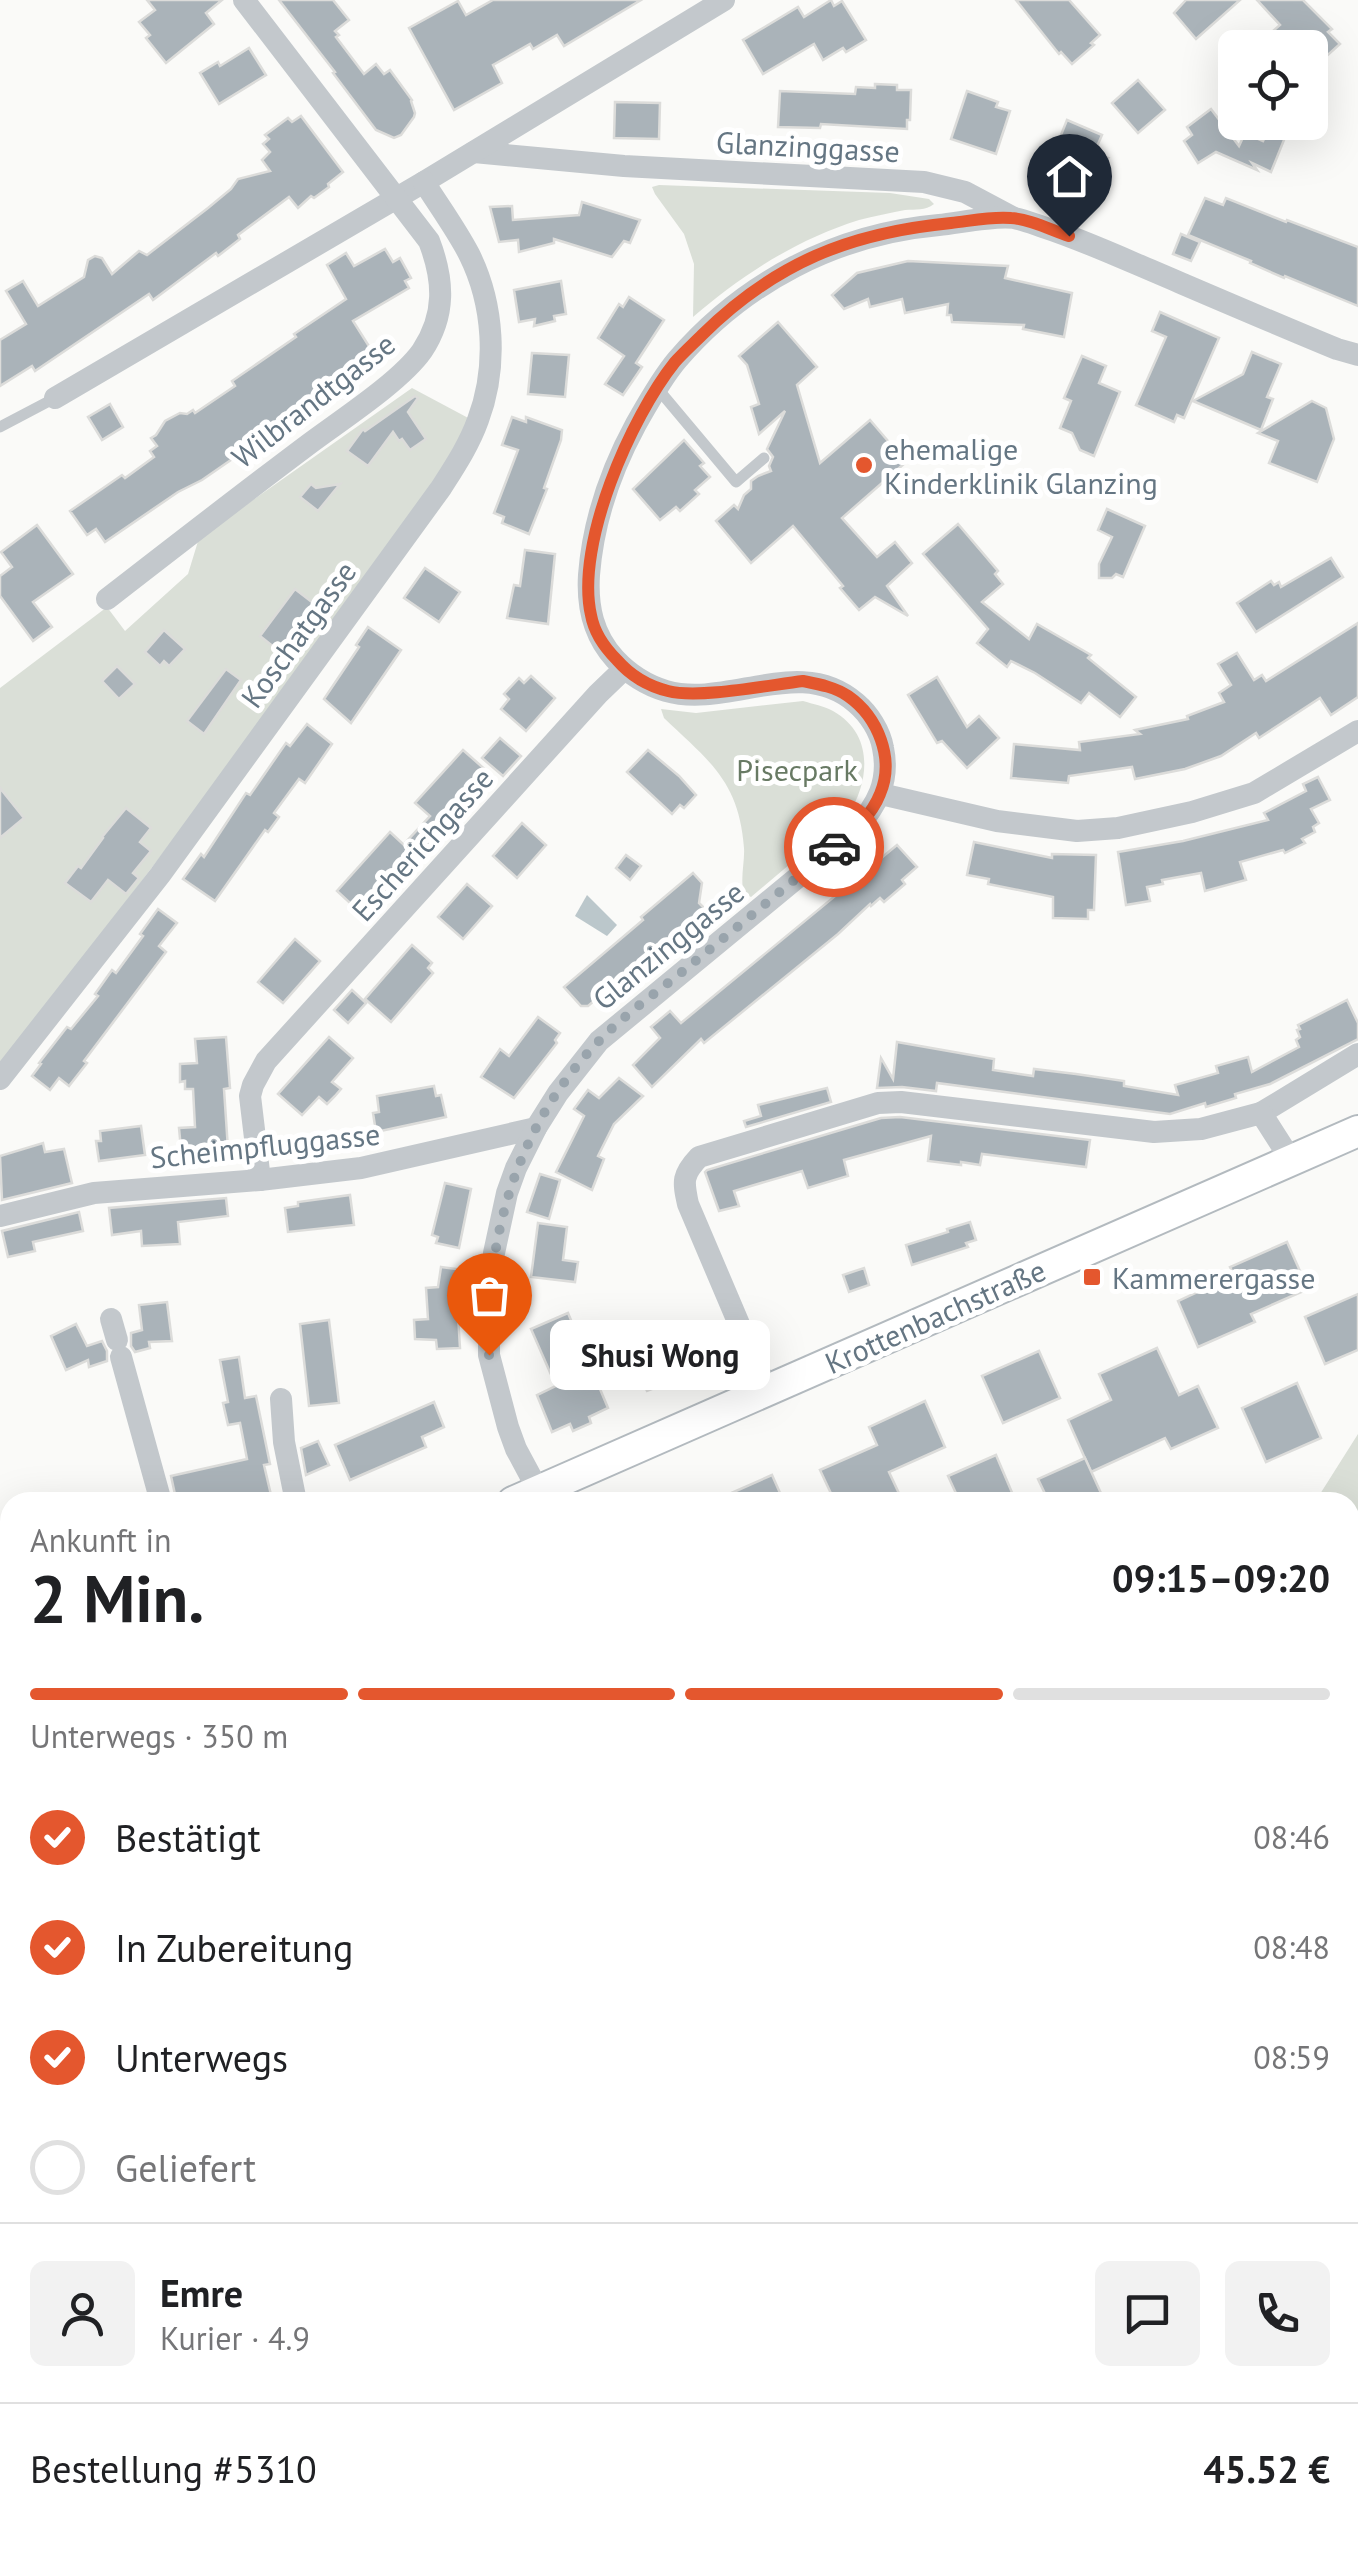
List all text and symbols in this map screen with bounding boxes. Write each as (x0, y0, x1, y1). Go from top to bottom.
map controls (1218, 30, 1328, 140)
button: locate (1218, 30, 1328, 140)
street label: Glanzinggasse (715, 122, 901, 170)
pin (1027, 134, 1112, 237)
icon: home (1042, 149, 1097, 204)
street label: Wilbrandtgasse (223, 324, 403, 476)
place label: ehemalige Kinderklinik Glanzing (884, 429, 1158, 502)
marker: ehemalige Kinderklinik Glanzing (853, 454, 875, 476)
street label: Koschatgasse (232, 553, 364, 715)
park label: Pisecpark (736, 750, 858, 789)
street label: Escherichgasse (343, 759, 501, 929)
courier (784, 797, 884, 897)
icon: car (807, 820, 862, 875)
street label: Glanzinggasse (584, 872, 752, 1018)
street label: Scheimpfluggasse (148, 1114, 382, 1176)
street label: Krottenbachstraße (819, 1250, 1051, 1382)
pin (447, 1253, 532, 1356)
place label: Kammerergasse (1112, 1258, 1315, 1297)
marker: Kammerergasse (1081, 1266, 1103, 1288)
icon: bag (462, 1268, 517, 1323)
callout: Shusi Wong (549, 1320, 769, 1390)
text: Shusi Wong (581, 1334, 739, 1376)
text: Ankunft in (30, 1519, 171, 1561)
text: 09:15–09:20 (1112, 1553, 1330, 1602)
text: 2 Min. (30, 1556, 204, 1640)
text: Unterwegs · 350 m (30, 1715, 288, 1757)
icon: check (30, 1810, 85, 1865)
text: Bestätigt (115, 1813, 261, 1862)
text: 08:46 (1253, 1816, 1330, 1858)
icon: check (30, 1920, 85, 1975)
text: In Zubereitung (115, 1923, 353, 1972)
text: 08:48 (1253, 1926, 1330, 1968)
icon: check (30, 2030, 85, 2085)
text: Unterwegs (115, 2033, 288, 2082)
text: 08:59 (1253, 2036, 1330, 2078)
text: Geliefert (115, 2143, 256, 2192)
button: person (30, 2261, 135, 2366)
button: chat (1095, 2261, 1200, 2366)
button: phone (1225, 2261, 1330, 2366)
text: Emre (160, 2268, 243, 2317)
text: Kurier · 4.9 (160, 2317, 310, 2359)
text: Bestellung #5310 (30, 2444, 317, 2493)
text: 45.52 € (1203, 2444, 1330, 2493)

